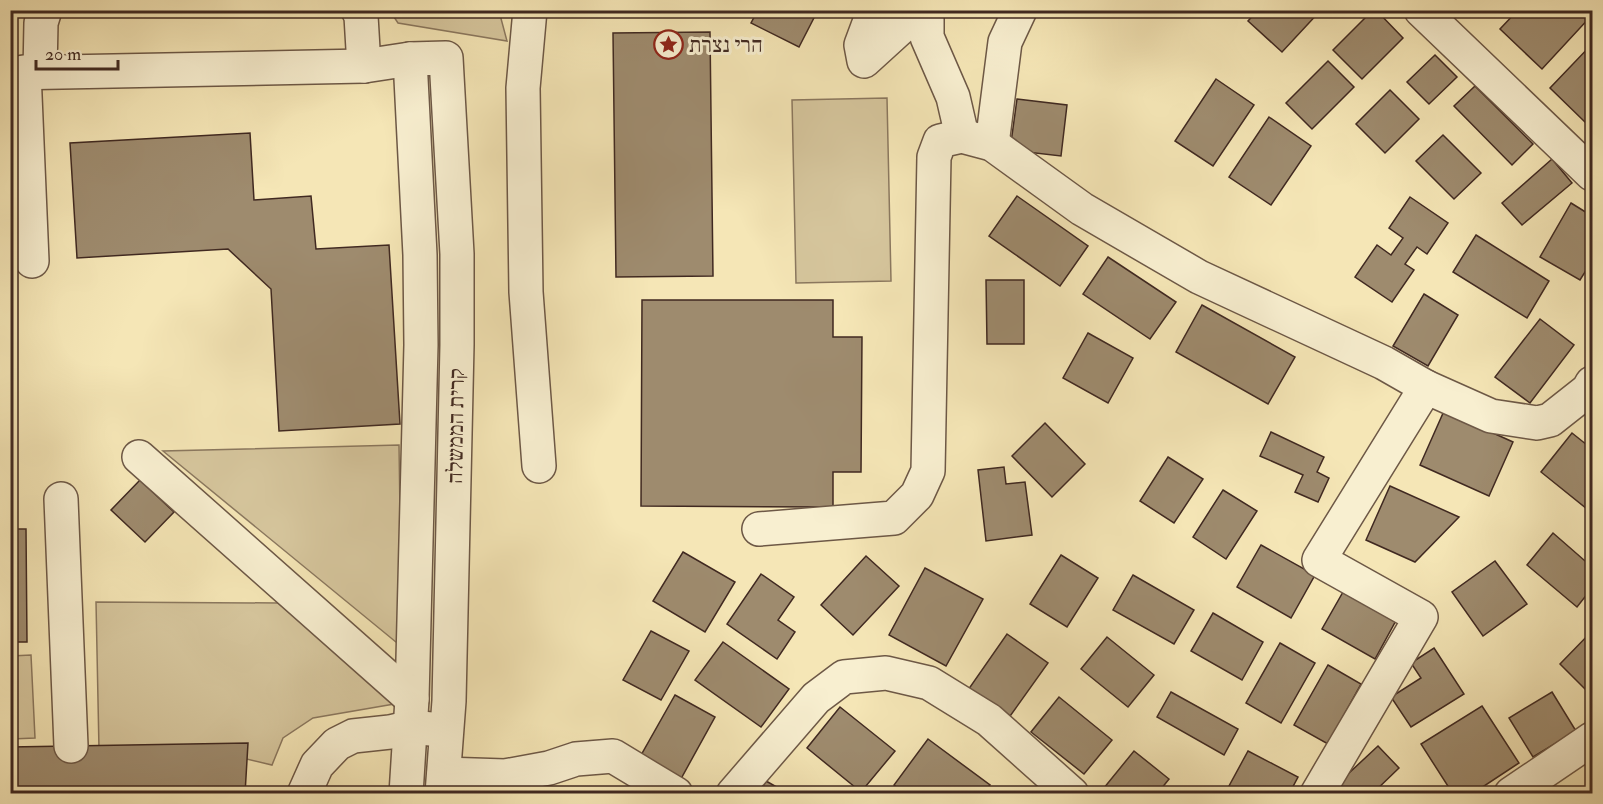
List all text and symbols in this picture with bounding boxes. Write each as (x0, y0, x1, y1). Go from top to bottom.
place icon: הרי נצרת (652, 28, 684, 60)
place label: הרי נצרת (689, 31, 763, 59)
scale bar (36, 33, 118, 71)
text: 20 m (45, 43, 81, 66)
street label: קרית הממשלה (441, 368, 471, 484)

